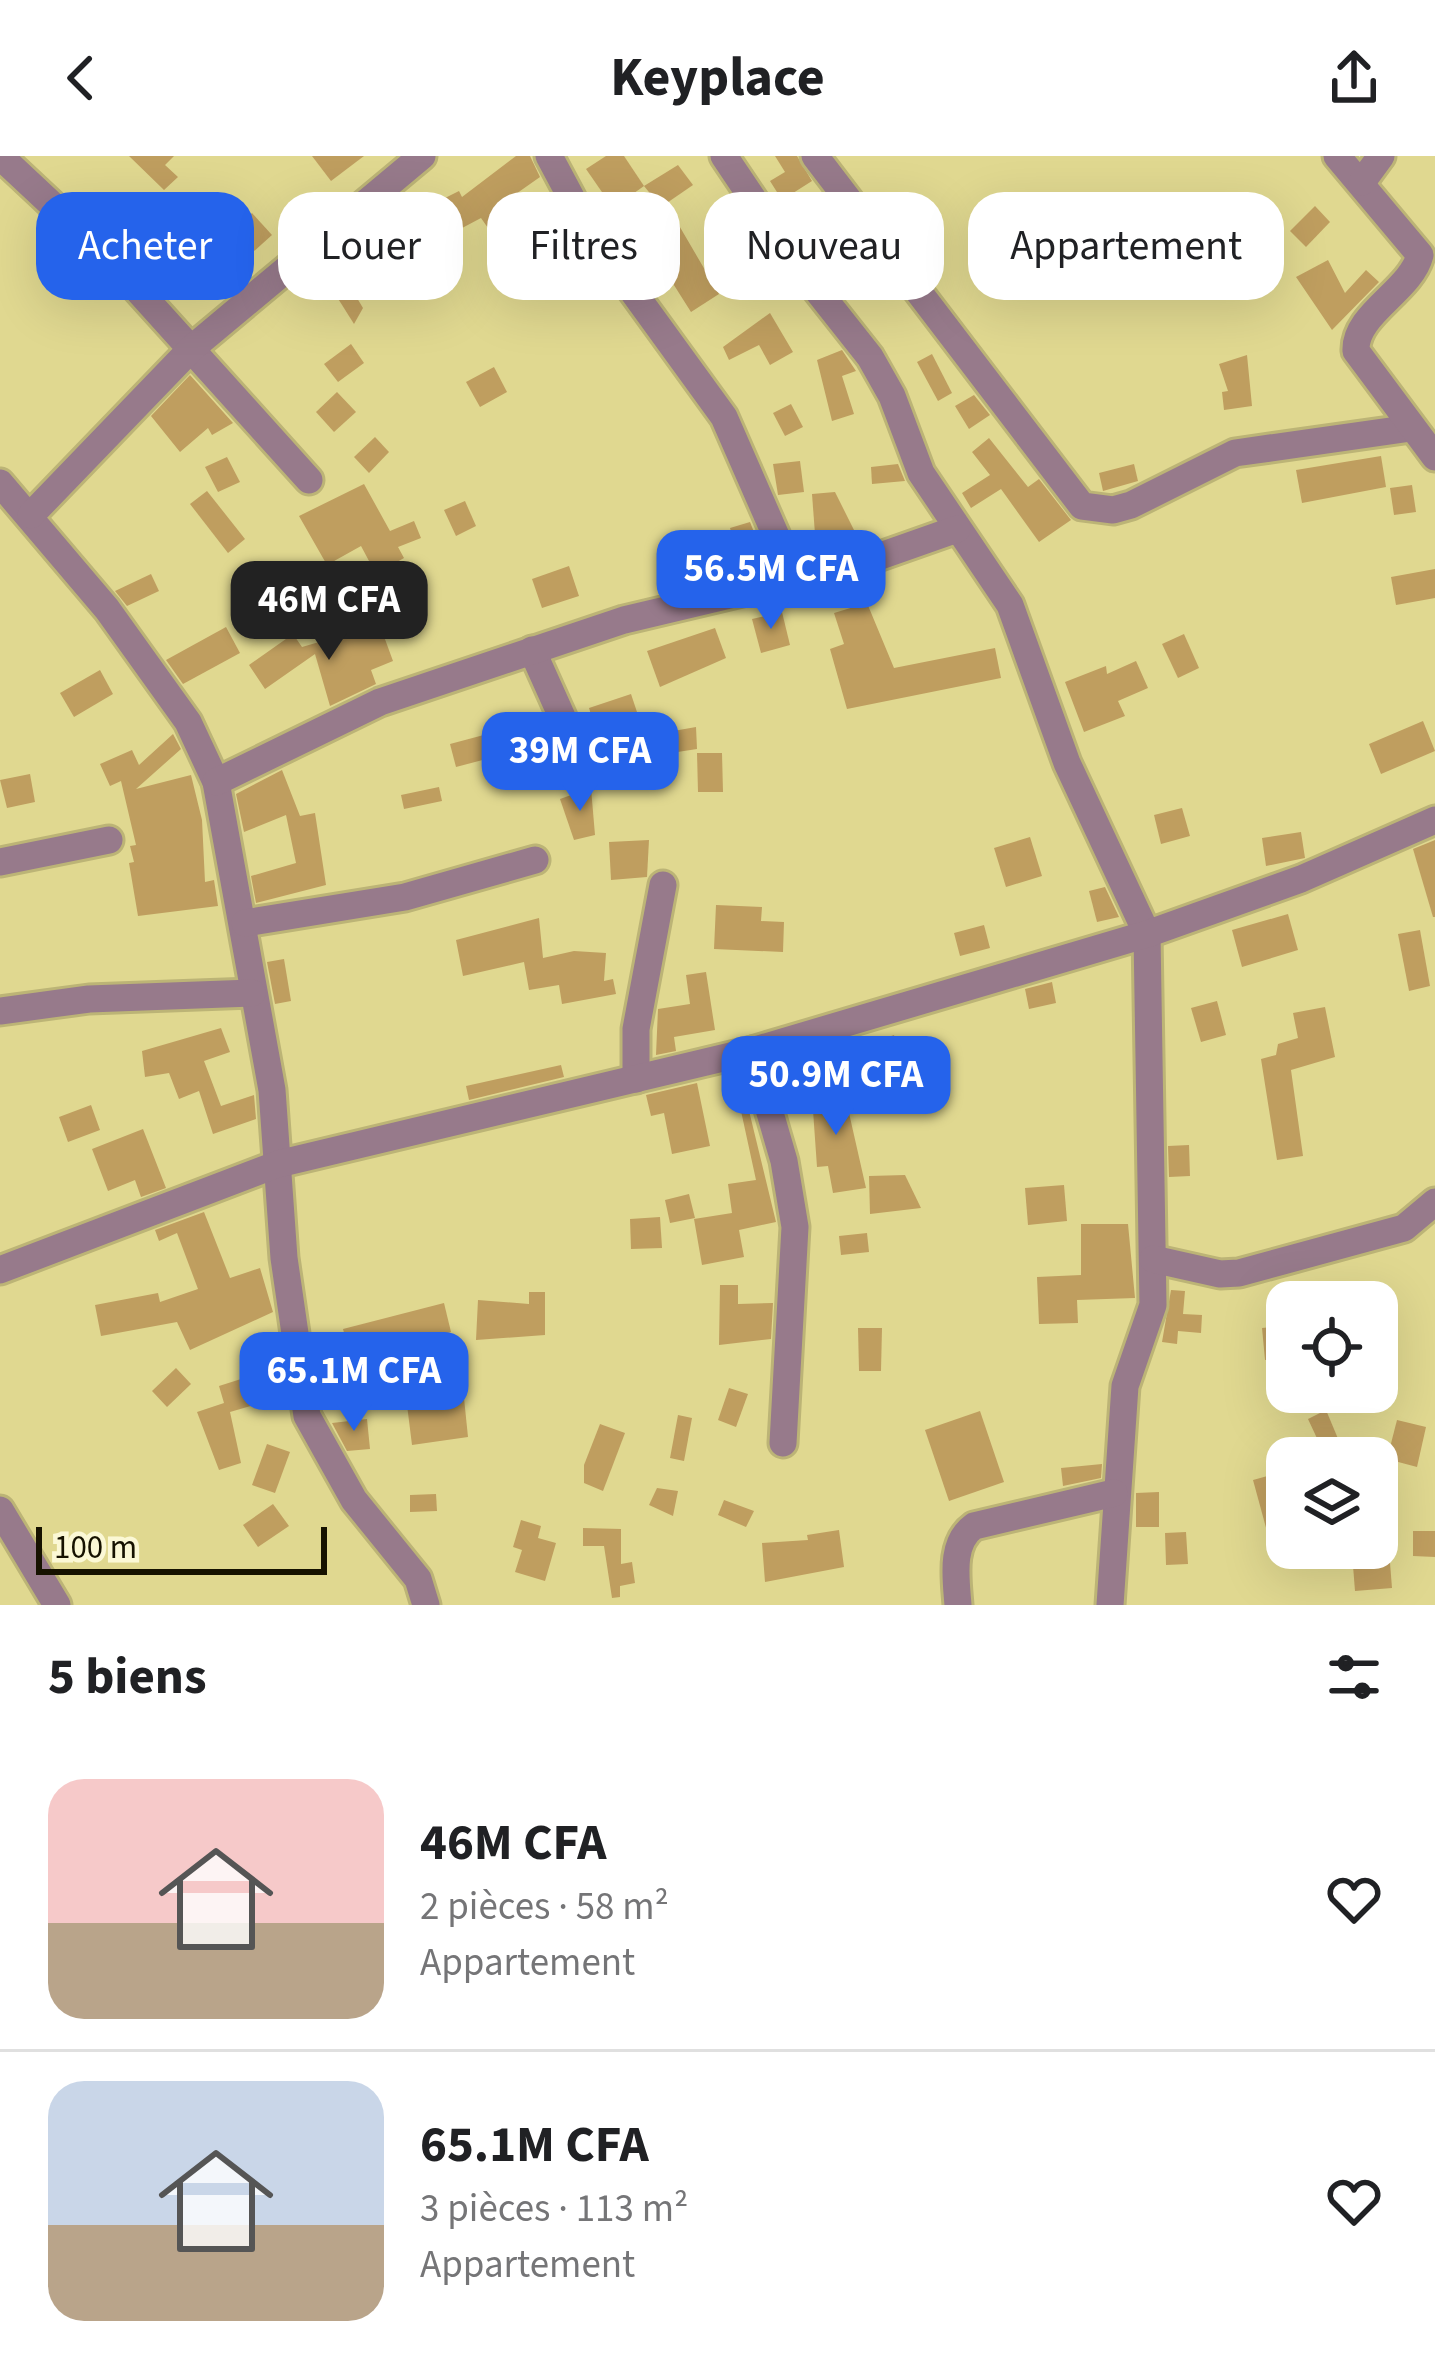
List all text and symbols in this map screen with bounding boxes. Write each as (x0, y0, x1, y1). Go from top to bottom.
text: Keyplace (610, 40, 825, 117)
icon: back (48, 45, 114, 111)
icon: share (1321, 45, 1387, 111)
chip: Acheter (36, 192, 254, 300)
chip: Louer (278, 192, 463, 300)
chip: Filtres (487, 192, 680, 300)
chip: Nouveau (704, 192, 944, 300)
chip: Appartement (968, 192, 1284, 300)
pin: 56.5M CFA (634, 530, 908, 632)
text: 56.5M CFA (684, 541, 858, 597)
pin: 46M CFA (218, 561, 440, 663)
text: 46M CFA (258, 572, 400, 628)
pin: 39M CFA (469, 712, 691, 814)
text: 39M CFA (509, 723, 651, 779)
pin: 50.9M CFA (699, 1036, 973, 1138)
text: 50.9M CFA (749, 1047, 923, 1103)
map controls (1266, 1281, 1398, 1569)
button: locate (1266, 1281, 1398, 1413)
pin: 65.1M CFA (217, 1332, 491, 1434)
text: 65.1M CFA (267, 1343, 441, 1399)
button: layers (1266, 1437, 1398, 1569)
scale bar (36, 1521, 327, 1574)
text: 100 m (54, 1524, 137, 1571)
text: 5 biens (48, 1641, 207, 1713)
icon: filters (1321, 1644, 1387, 1710)
text: 46M CFA (420, 1807, 607, 1879)
icon: home (144, 1827, 288, 1971)
icon: heart (1321, 1866, 1387, 1932)
text: 2 pièces · 58 m² (420, 1879, 669, 1935)
text: Appartement (420, 1935, 635, 1991)
text: 65.1M CFA (420, 2109, 649, 2181)
icon: home (144, 2129, 288, 2273)
icon: heart (1321, 2168, 1387, 2234)
text: 3 pièces · 113 m² (420, 2181, 688, 2237)
text: Appartement (420, 2237, 635, 2293)

